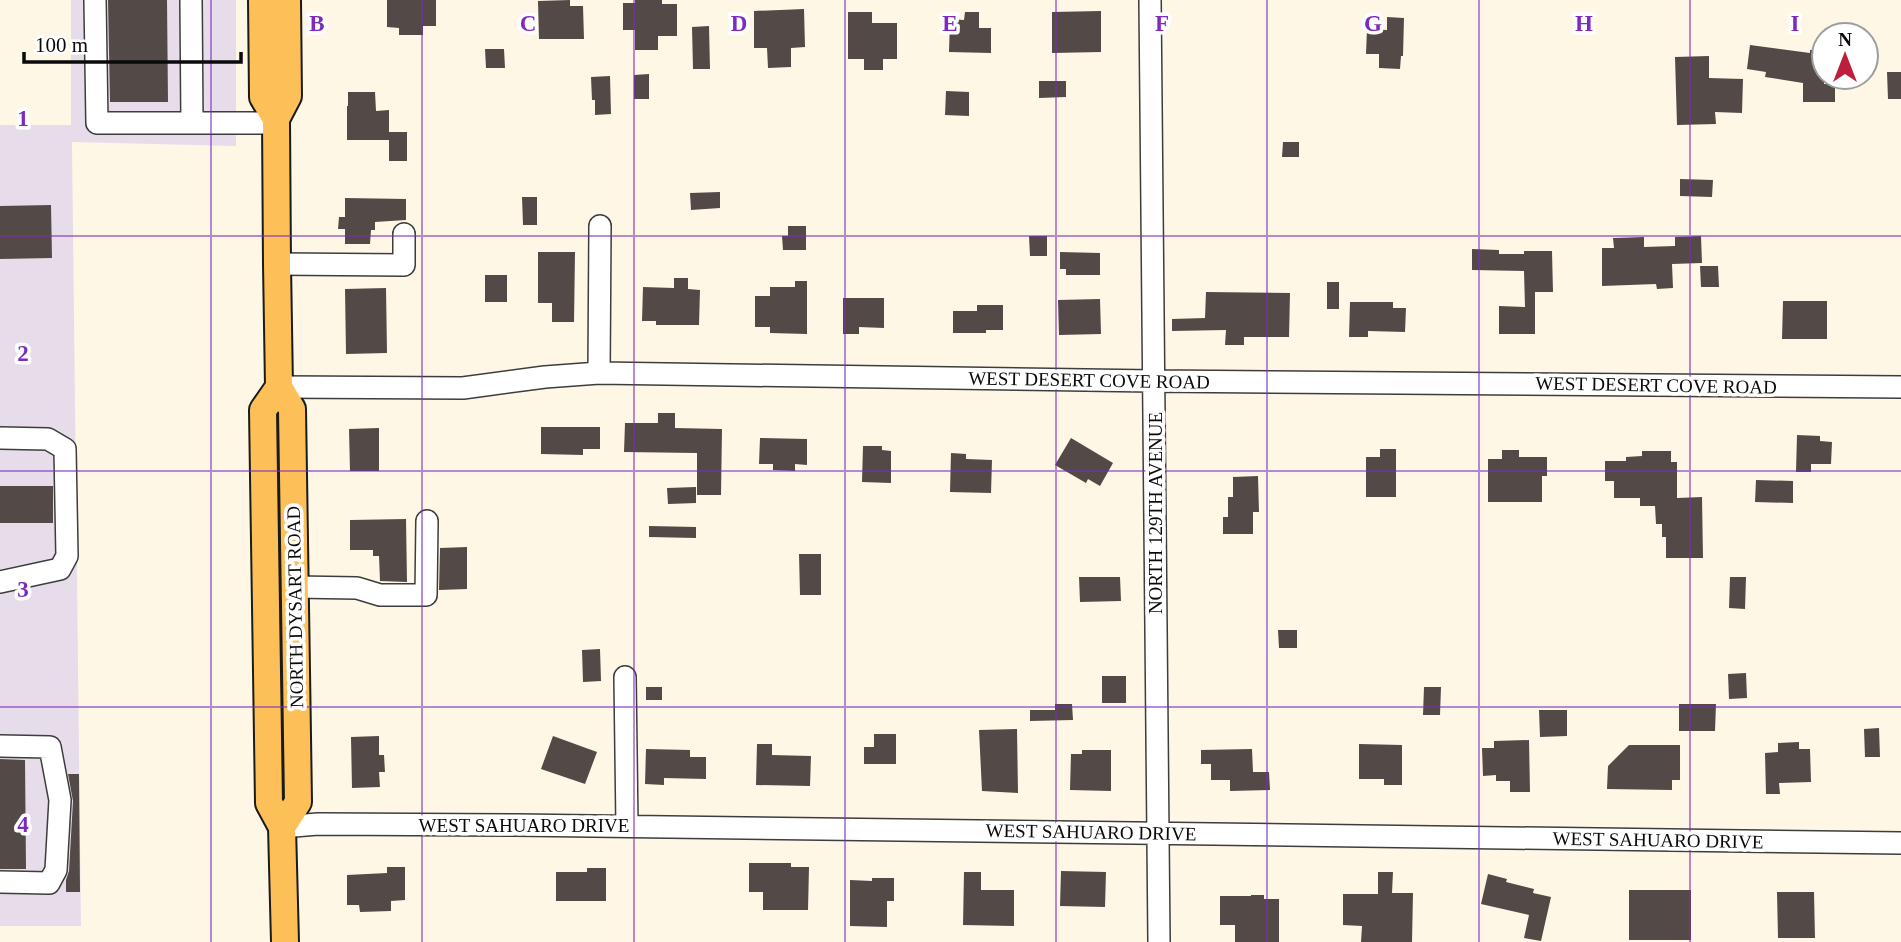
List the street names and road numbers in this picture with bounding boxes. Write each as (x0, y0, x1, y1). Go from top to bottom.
street label: WEST DESERT COVE ROAD (968, 367, 1210, 393)
street label: WEST DESERT COVE ROAD (1535, 372, 1777, 398)
street label: NORTH 129TH AVENUE (1145, 412, 1166, 614)
street label: NORTH DYSART ROAD (283, 506, 307, 708)
street label: WEST SAHUARO DRIVE (419, 815, 629, 836)
street label: WEST SAHUARO DRIVE (985, 820, 1197, 844)
street label: WEST SAHUARO DRIVE (1552, 828, 1764, 852)

